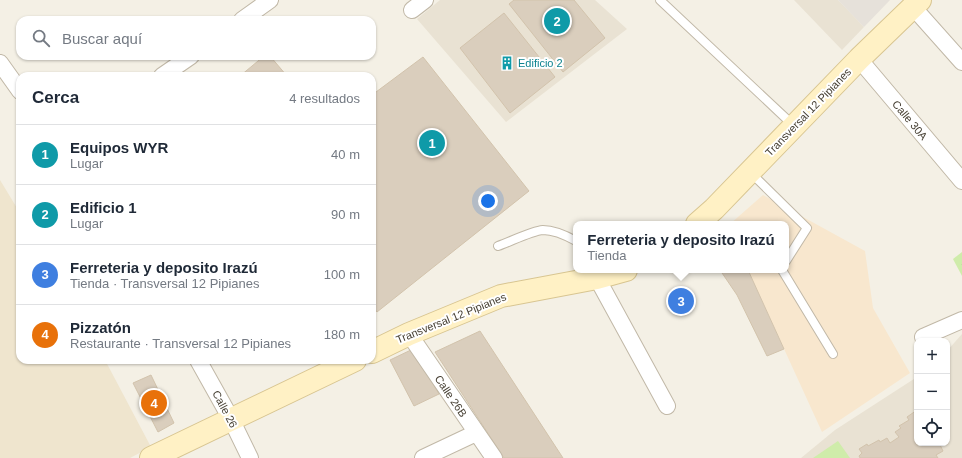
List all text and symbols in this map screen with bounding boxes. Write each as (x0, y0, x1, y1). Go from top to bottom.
pin: 2 (544, 6, 570, 36)
search box (16, 16, 376, 60)
icon: search (30, 27, 52, 49)
text: Buscar aquí (62, 30, 142, 47)
building icon: Edificio 2 (499, 55, 515, 71)
place label: Edificio 2 (518, 57, 563, 69)
street label: Transversal 12 Pipianes (763, 65, 854, 158)
text: Cerca (32, 88, 79, 107)
text: 4 resultados (289, 91, 360, 106)
street label: Calle 30A (890, 98, 930, 143)
pin: 1 (419, 128, 445, 158)
text: Equipos WYR (70, 139, 168, 156)
text: 1 (41, 147, 49, 162)
text: 40 m (331, 147, 360, 162)
text: Lugar (70, 156, 103, 171)
your location (478, 191, 498, 211)
text: Edificio 1 (70, 199, 137, 216)
text: 2 (41, 207, 49, 222)
text: 90 m (331, 207, 360, 222)
text: Lugar (70, 216, 103, 231)
popup (573, 221, 789, 273)
text: Ferreteria y deposito Irazú (587, 231, 775, 248)
text: Tienda (587, 248, 627, 263)
text: Ferreteria y deposito Irazú (70, 259, 258, 276)
text: 3 (41, 267, 49, 282)
text: 100 m (324, 267, 360, 282)
text: Tienda · Transversal 12 Pipianes (70, 276, 260, 291)
pin: 3 (668, 286, 694, 316)
street label: Transversal 12 Pipianes (394, 290, 508, 346)
text: Pizzatón (70, 319, 131, 336)
text: 4 (41, 327, 49, 342)
text: 180 m (324, 327, 360, 342)
text: Restaurante · Transversal 12 Pipianes (70, 336, 291, 351)
map controls (914, 338, 950, 446)
button: + (914, 338, 950, 374)
street label: Calle 26B (433, 373, 469, 419)
button: − (914, 374, 950, 410)
pin: 4 (141, 388, 167, 418)
street label: Calle 26 (210, 388, 240, 430)
button: locate (914, 410, 950, 446)

